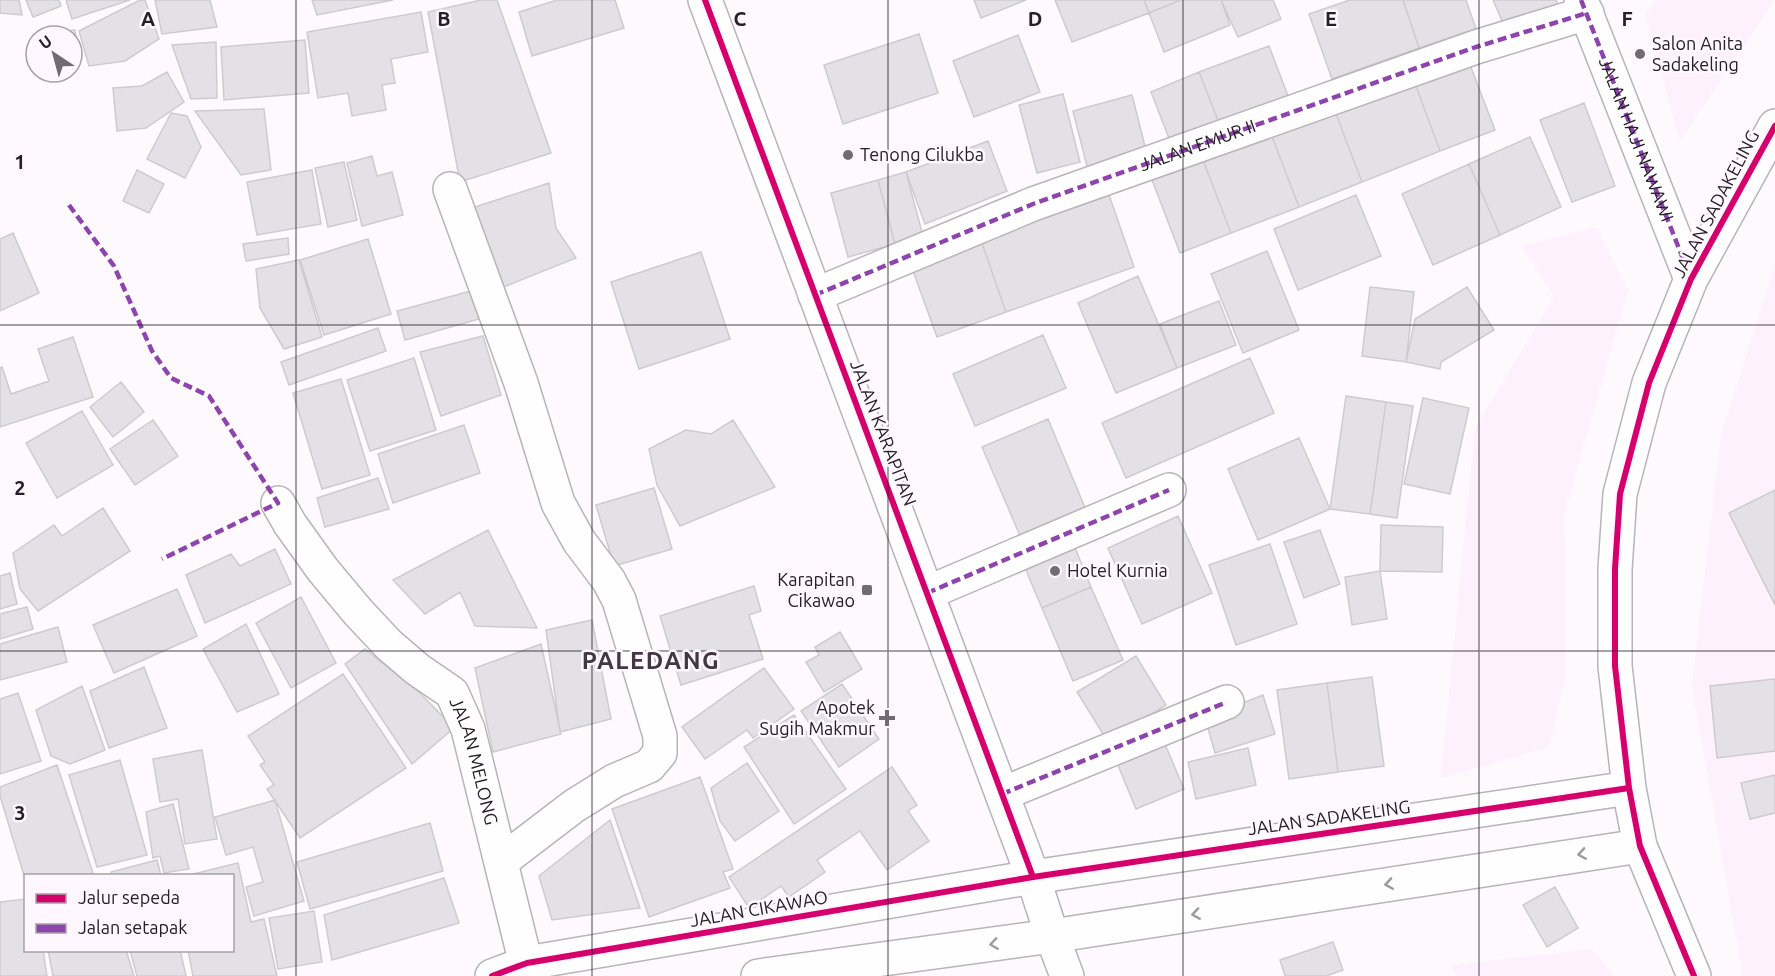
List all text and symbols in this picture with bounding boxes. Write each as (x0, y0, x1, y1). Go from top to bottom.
text: A (141, 7, 155, 30)
text: B (437, 7, 451, 30)
text: C (734, 7, 747, 30)
text: D (1028, 7, 1042, 30)
text: E (1325, 7, 1337, 30)
text: F (1621, 7, 1633, 30)
north arrow (24, 24, 84, 84)
text: U (35, 31, 55, 52)
place label: Salon Anita Sadakeling (1652, 33, 1743, 74)
marker: Salon Anita Sadakeling (1633, 47, 1647, 61)
street label: JALAN HAJI NAWAWI (1596, 54, 1678, 224)
street label: JALAN EMUR II (1137, 115, 1258, 174)
street label: JALAN SADAKELING (1668, 127, 1762, 281)
place label: Tenong Cilukba (860, 144, 984, 164)
marker: Tenong Cilukba (841, 148, 855, 162)
text: 1 (14, 150, 26, 173)
street label: JALAN KARAPITAN (847, 357, 921, 508)
text: 2 (14, 476, 26, 499)
place label: Hotel Kurnia (1067, 560, 1168, 580)
marker: Hotel Kurnia (1048, 564, 1062, 578)
place label: Karapitan Cikawao (777, 569, 855, 610)
marker: Karapitan Cikawao (860, 583, 874, 597)
district label: PALEDANG (582, 647, 720, 674)
street label: JALAN MELONG (446, 694, 502, 827)
place label: Apotek Sugih Makmur (760, 697, 875, 738)
marker: Apotek Sugih Makmur (880, 711, 894, 725)
street label: JALAN SADAKELING (1246, 796, 1411, 838)
text: 3 (14, 801, 26, 824)
one-way arrow (1577, 848, 1586, 860)
legend (24, 874, 234, 952)
one-way arrow (1384, 878, 1394, 890)
street label: JALAN CIKAWAO (688, 886, 829, 930)
text: Jalur sepeda (78, 887, 180, 907)
one-way arrow (1192, 907, 1201, 919)
text: Jalan setapak (78, 917, 187, 937)
one-way arrow (989, 937, 999, 950)

